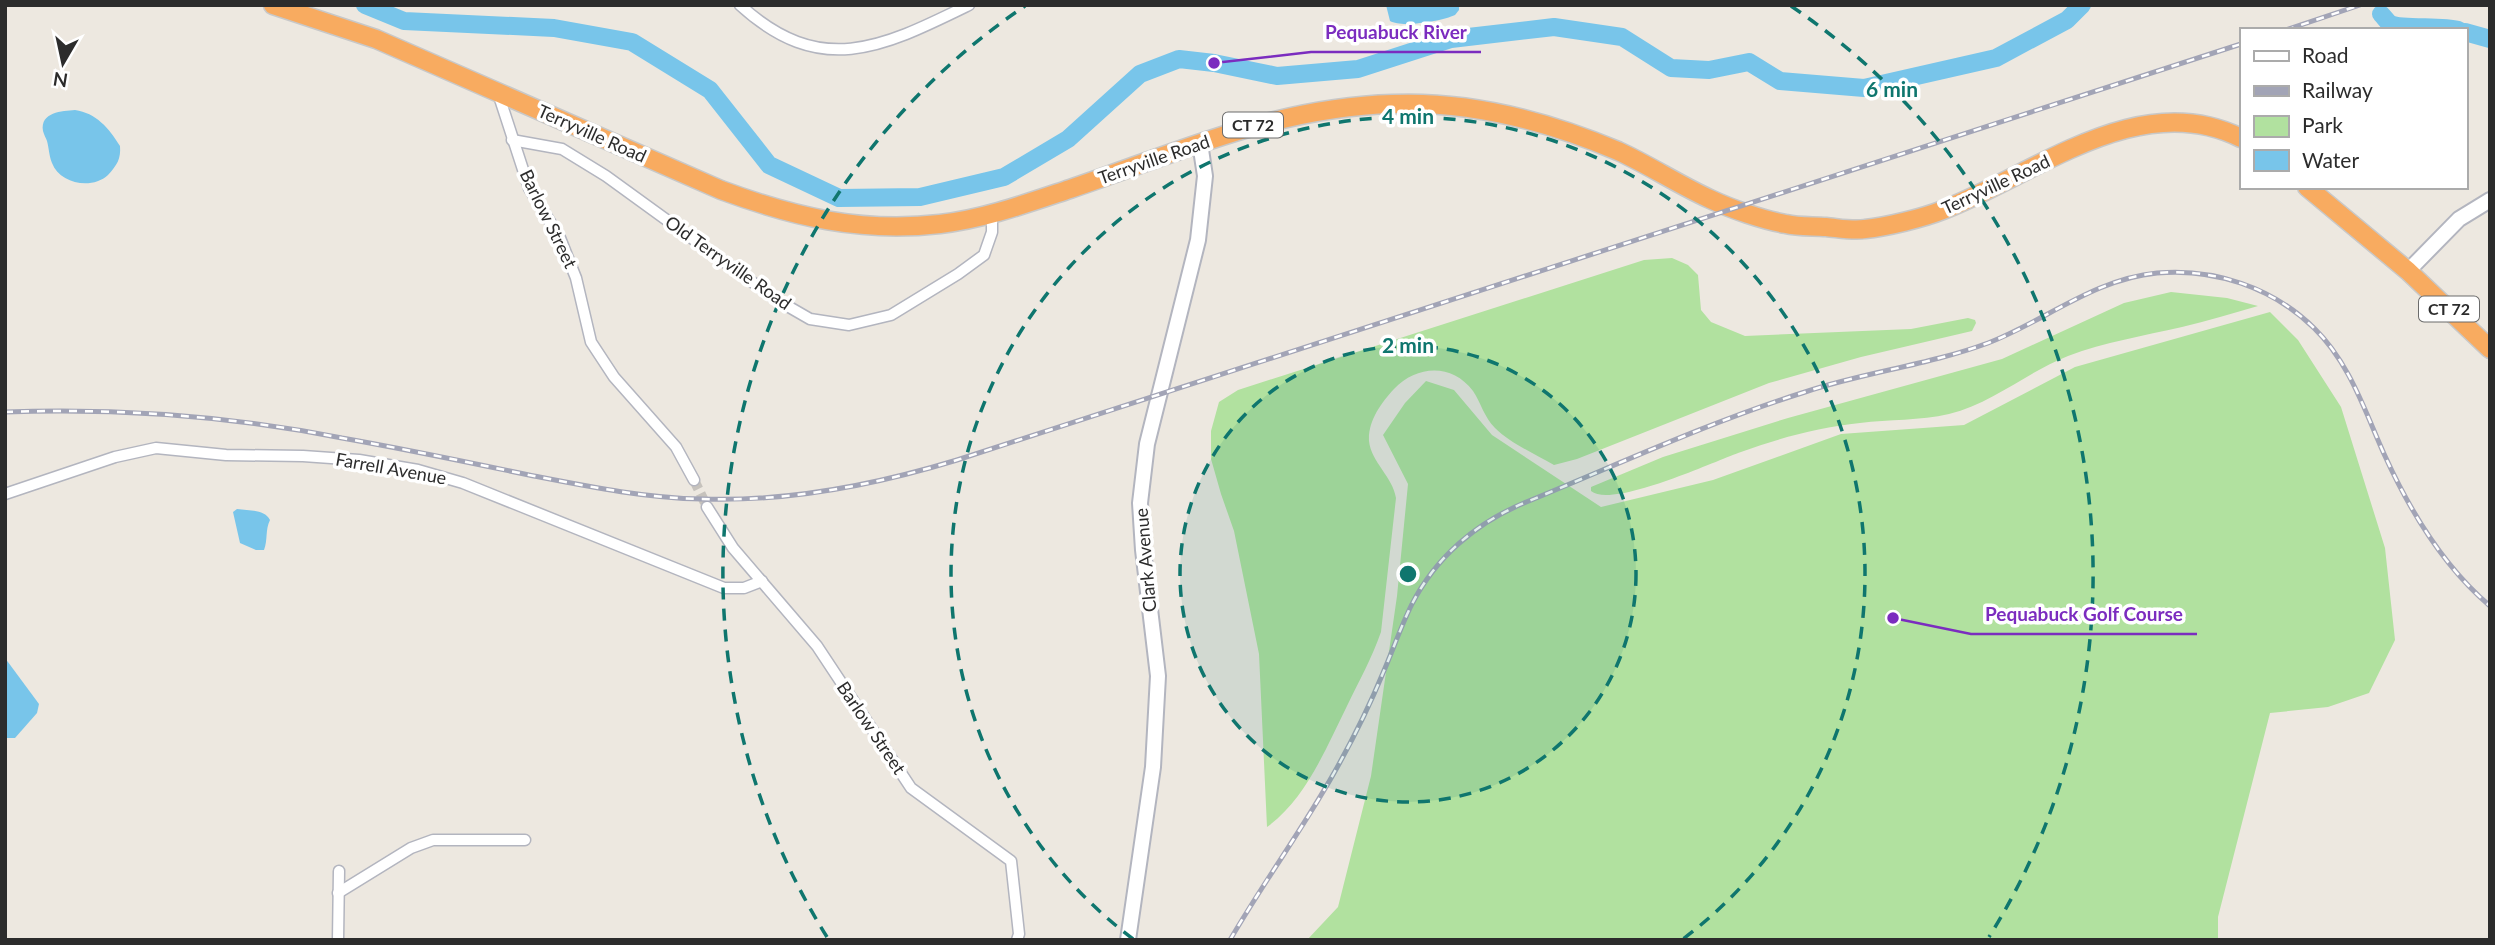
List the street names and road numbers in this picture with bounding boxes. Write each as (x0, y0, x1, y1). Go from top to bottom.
street label: Terryville Road (535, 99, 650, 167)
road number: CT 72 (1223, 113, 1283, 138)
street label: Terryville Road (1095, 130, 1212, 188)
street label: Terryville Road (1938, 150, 2053, 219)
street label: Barlow Street (516, 166, 582, 272)
street label: Old Terryville Road (661, 210, 796, 314)
road number: CT 72 (2419, 296, 2479, 322)
street label: Farrell Avenue (334, 447, 448, 489)
street label: Clark Avenue (1129, 507, 1161, 613)
street label: Barlow Street (833, 677, 911, 778)

